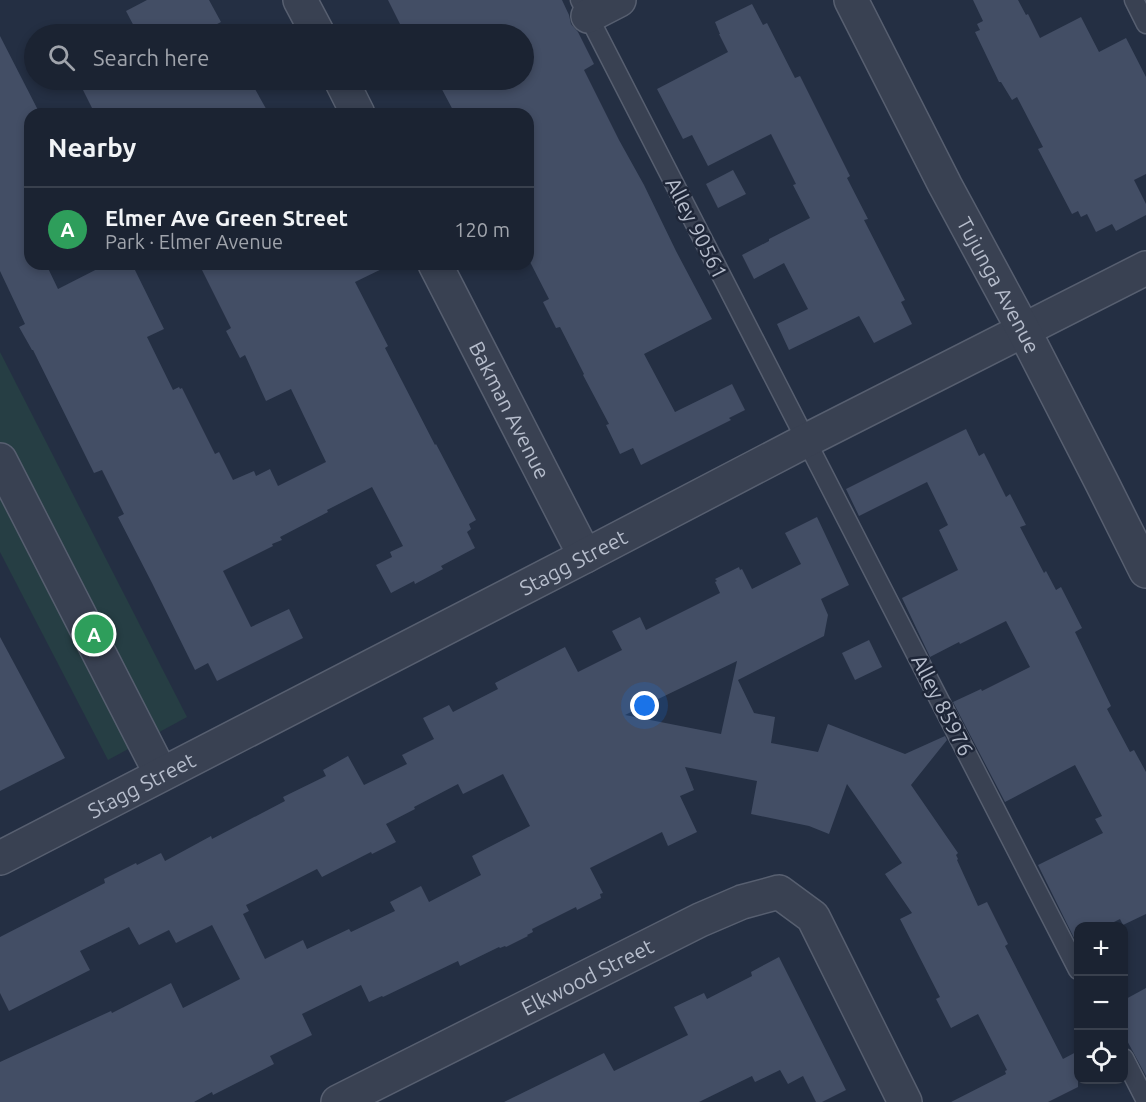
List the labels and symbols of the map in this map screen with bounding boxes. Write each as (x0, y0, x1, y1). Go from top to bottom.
street label: Alley 90561 (661, 173, 733, 283)
street label: Tujunga Avenue (953, 213, 1045, 357)
street label: Bakman Avenue (465, 337, 555, 483)
street label: Stagg Street (515, 524, 631, 600)
pin: A (74, 612, 113, 656)
street label: Alley 85976 (907, 650, 979, 760)
your location (630, 691, 659, 720)
street label: Stagg Street (83, 747, 199, 823)
street label: Elkwood Street (517, 933, 657, 1020)

